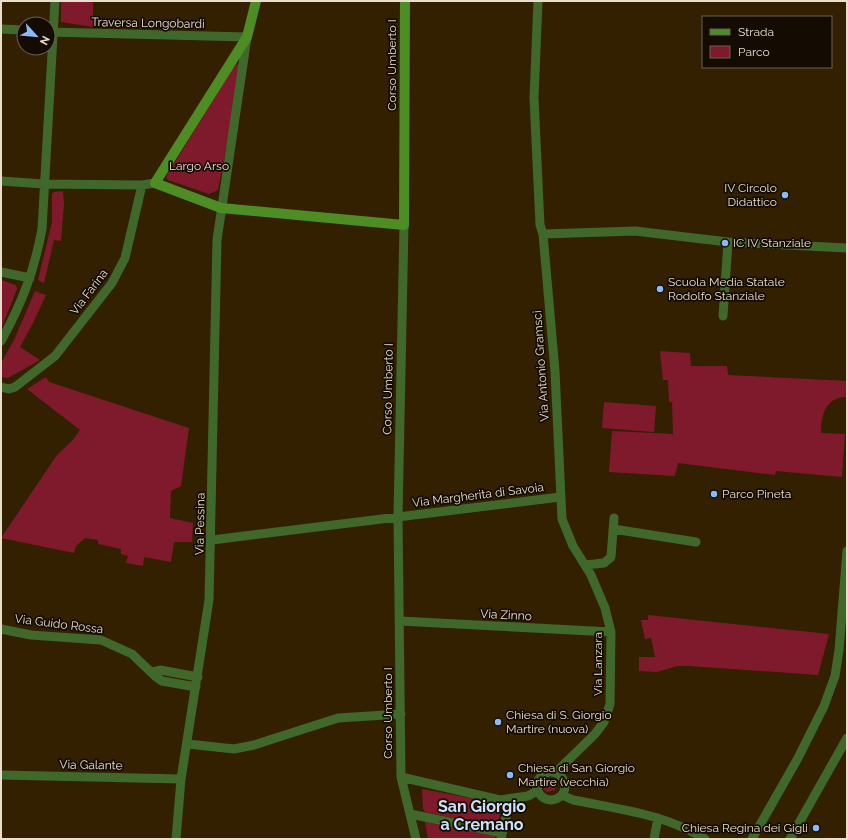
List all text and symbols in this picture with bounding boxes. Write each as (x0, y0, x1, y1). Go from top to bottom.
street label: Traversa Longobardi (91, 15, 205, 31)
north arrow (16, 16, 56, 56)
legend (702, 16, 832, 68)
street label: Corso Umberto I (385, 19, 399, 111)
text: Strada (738, 25, 774, 39)
text: N (37, 34, 52, 47)
text: Parco (738, 45, 770, 59)
park label: Largo Arso (169, 159, 229, 173)
place label: IV Circolo Didattico (724, 181, 777, 209)
marker: IV Circolo Didattico (780, 190, 790, 200)
place label: IC IV Stanziale (733, 236, 811, 250)
marker: IC IV Stanziale (720, 238, 730, 248)
street label: Via Farina (67, 266, 111, 318)
place label: Scuola Media Statale Rodolfo Stanziale (668, 275, 785, 303)
marker: Scuola Media Statale Rodolfo Stanziale (655, 284, 665, 294)
street label: Via Antonio Gramsci (530, 310, 552, 422)
street label: Corso Umberto I (380, 343, 396, 435)
street label: Via Margherita di Savoia (411, 480, 545, 510)
place label: Parco Pineta (722, 487, 791, 501)
marker: Parco Pineta (709, 489, 719, 499)
street label: Via Pessina (192, 493, 208, 555)
street label: Via Zinno (480, 607, 532, 623)
street label: Via Guido Rossa (14, 612, 104, 636)
street label: Via Lanzara (591, 632, 605, 696)
street label: Corso Umberto I (381, 667, 395, 759)
place label: Chiesa di S. Giorgio Martire (nuova) (506, 708, 612, 736)
marker: Chiesa di S. Giorgio Martire (nuova) (493, 717, 503, 727)
street label: Via Galante (59, 757, 123, 773)
place label: Chiesa di San Giorgio Martire (vecchia) (518, 761, 635, 789)
marker: Chiesa di San Giorgio Martire (vecchia) (505, 770, 515, 780)
district label: San Giorgio a Cremano (438, 797, 526, 834)
place label: Chiesa Regina dei Gigli (682, 821, 808, 835)
marker: Chiesa Regina dei Gigli (811, 823, 821, 833)

